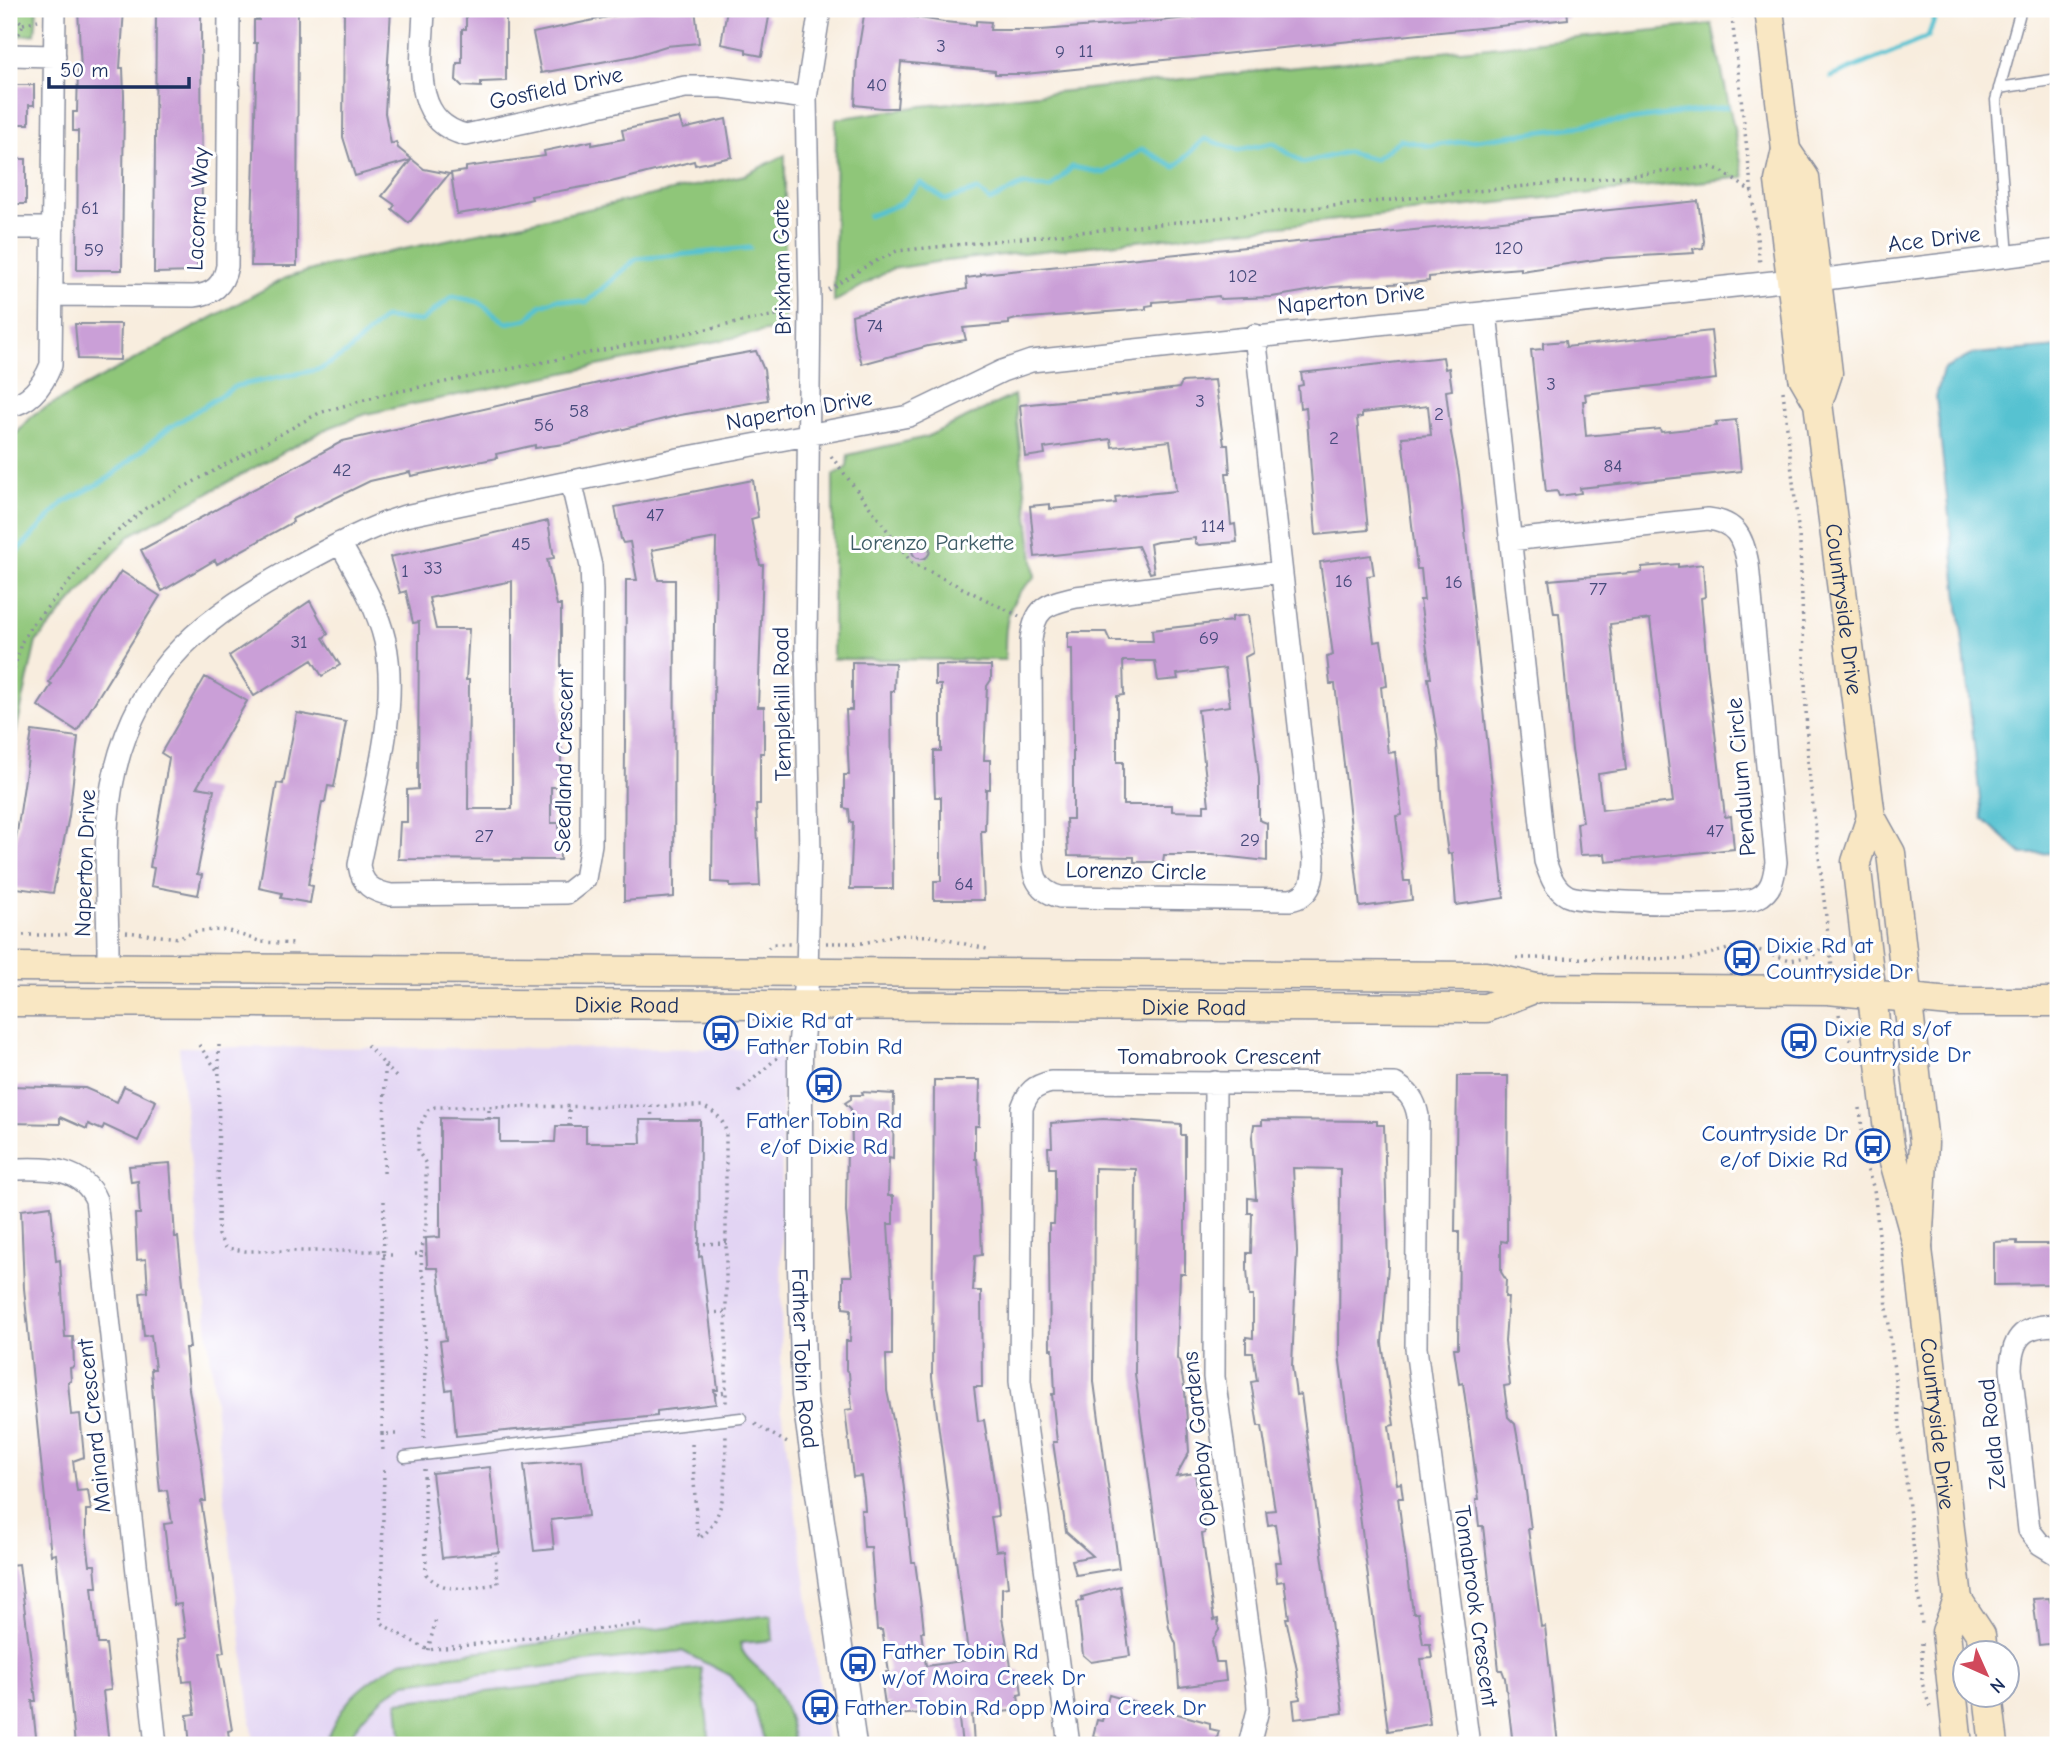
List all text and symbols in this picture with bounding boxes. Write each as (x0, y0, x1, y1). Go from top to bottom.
house number: 3 (936, 35, 946, 57)
house number: 11 (1078, 40, 1094, 62)
house number: 9 (1055, 41, 1065, 63)
scale bar (49, 46, 189, 90)
text: 50 m (60, 58, 109, 82)
street label: Gosfield Drive (487, 61, 625, 115)
house number: 40 (867, 74, 887, 96)
street label: Lacorra Way (181, 146, 215, 272)
house number: 61 (81, 197, 99, 219)
street label: Brixham Gate (767, 199, 797, 335)
street label: Ace Drive (1886, 220, 1982, 258)
house number: 120 (1494, 237, 1524, 259)
house number: 59 (84, 239, 104, 261)
house number: 102 (1228, 265, 1258, 287)
street label: Naperton Drive (1276, 278, 1426, 320)
house number: 74 (867, 315, 883, 337)
house number: 3 (1546, 373, 1556, 395)
street label: Naperton Drive (724, 384, 874, 436)
house number: 3 (1195, 390, 1205, 412)
house number: 58 (569, 400, 589, 422)
house number: 2 (1434, 403, 1444, 425)
house number: 56 (534, 414, 554, 436)
house number: 2 (1329, 427, 1339, 449)
house number: 84 (1604, 455, 1622, 477)
house number: 42 (332, 459, 352, 481)
house number: 47 (646, 504, 664, 526)
house number: 114 (1201, 515, 1225, 537)
street label: Countryside Drive (1820, 522, 1869, 696)
park label: Lorenzo Parkette (850, 529, 1014, 556)
house number: 45 (511, 533, 531, 555)
house number: 33 (423, 557, 443, 579)
house number: 1 (401, 560, 409, 582)
house number: 16 (1335, 570, 1353, 592)
house number: 16 (1445, 571, 1463, 593)
house number: 77 (1589, 578, 1607, 600)
street label: Templehill Road (767, 627, 797, 781)
house number: 69 (1199, 627, 1219, 649)
house number: 31 (290, 631, 308, 653)
street label: Seedland Crescent (549, 668, 579, 853)
street label: Pendulum Circle (1721, 697, 1761, 857)
street label: Naperton Drive (69, 789, 101, 937)
house number: 47 (1706, 820, 1724, 842)
house number: 27 (475, 825, 493, 847)
house number: 29 (1240, 829, 1260, 851)
street label: Lorenzo Circle (1065, 856, 1207, 886)
house number: 64 (954, 873, 974, 895)
place label: Dixie Rd at Countryside Dr (1766, 932, 1913, 985)
bus stop icon: Dixie Rd at Countryside Dr (1723, 939, 1761, 977)
street label: Dixie Road (575, 991, 679, 1018)
street label: Dixie Road (1142, 993, 1246, 1021)
place label: Dixie Rd at Father Tobin Rd (746, 1007, 903, 1060)
bus stop icon: Dixie Rd at Father Tobin Rd (702, 1014, 740, 1052)
place label: Dixie Rd s/of Countryside Dr (1824, 1015, 1971, 1068)
bus stop icon: Dixie Rd s/of Countryside Dr (1780, 1022, 1818, 1060)
street label: Tomabrook Crescent (1118, 1043, 1322, 1070)
bus stop icon: Father Tobin Rd e/of Dixie Rd (805, 1066, 843, 1104)
place label: Father Tobin Rd e/of Dixie Rd (746, 1107, 902, 1160)
place label: Countryside Dr e/of Dixie Rd (1701, 1120, 1849, 1173)
bus stop icon: Countryside Dr e/of Dixie Rd (1854, 1127, 1892, 1165)
street label: Father Tobin Road (787, 1268, 825, 1450)
street label: Mainard Crescent (71, 1336, 117, 1514)
street label: Countryside Drive (1915, 1336, 1961, 1511)
street label: Openbay Gardens (1176, 1350, 1222, 1528)
street label: Zelda Road (1973, 1377, 2011, 1491)
street label: Tomabrook Crescent (1449, 1504, 1504, 1710)
place label: Father Tobin Rd w/of Moira Creek Dr (882, 1638, 1086, 1691)
north arrow (1952, 1638, 2022, 1708)
bus stop icon: Father Tobin Rd w/of Moira Creek Dr (839, 1645, 877, 1683)
text: N (1985, 1673, 2009, 1697)
bus stop icon: Father Tobin Rd opp Moira Creek Dr (801, 1688, 839, 1726)
place label: Father Tobin Rd opp Moira Creek Dr (844, 1694, 1207, 1721)

